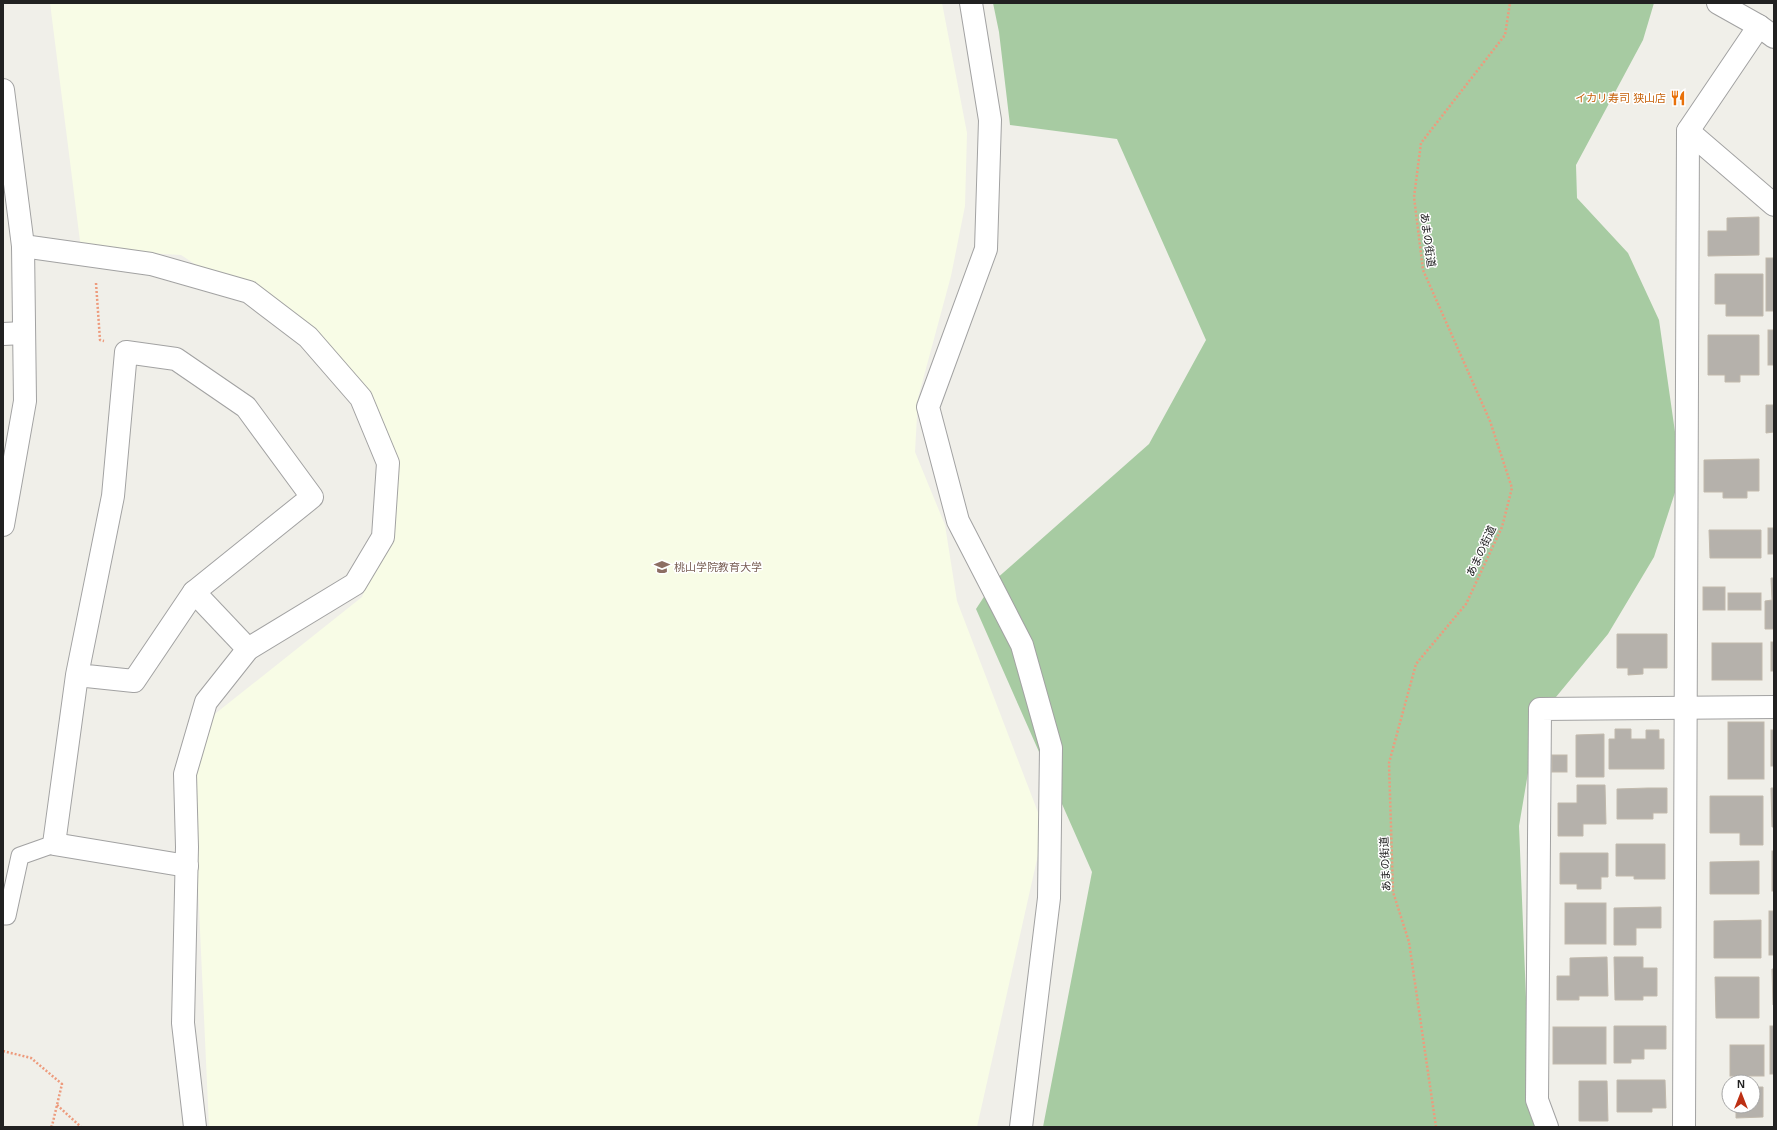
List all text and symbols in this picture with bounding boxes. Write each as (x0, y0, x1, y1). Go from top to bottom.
restaurant icon: イカリ寿司 狭山店 (1669, 89, 1687, 107)
place label: イカリ寿司 狭山店 (1575, 92, 1666, 104)
street label: あまの街道 (1418, 212, 1438, 268)
street label: あまの街道 (1464, 524, 1498, 578)
school or university icon: 桃山学院教育大学 (653, 558, 671, 576)
place label: 桃山学院教育大学 (674, 561, 762, 573)
street label: あまの街道 (1378, 836, 1392, 892)
north arrow (1721, 1074, 1761, 1114)
text: N (1737, 1078, 1745, 1090)

